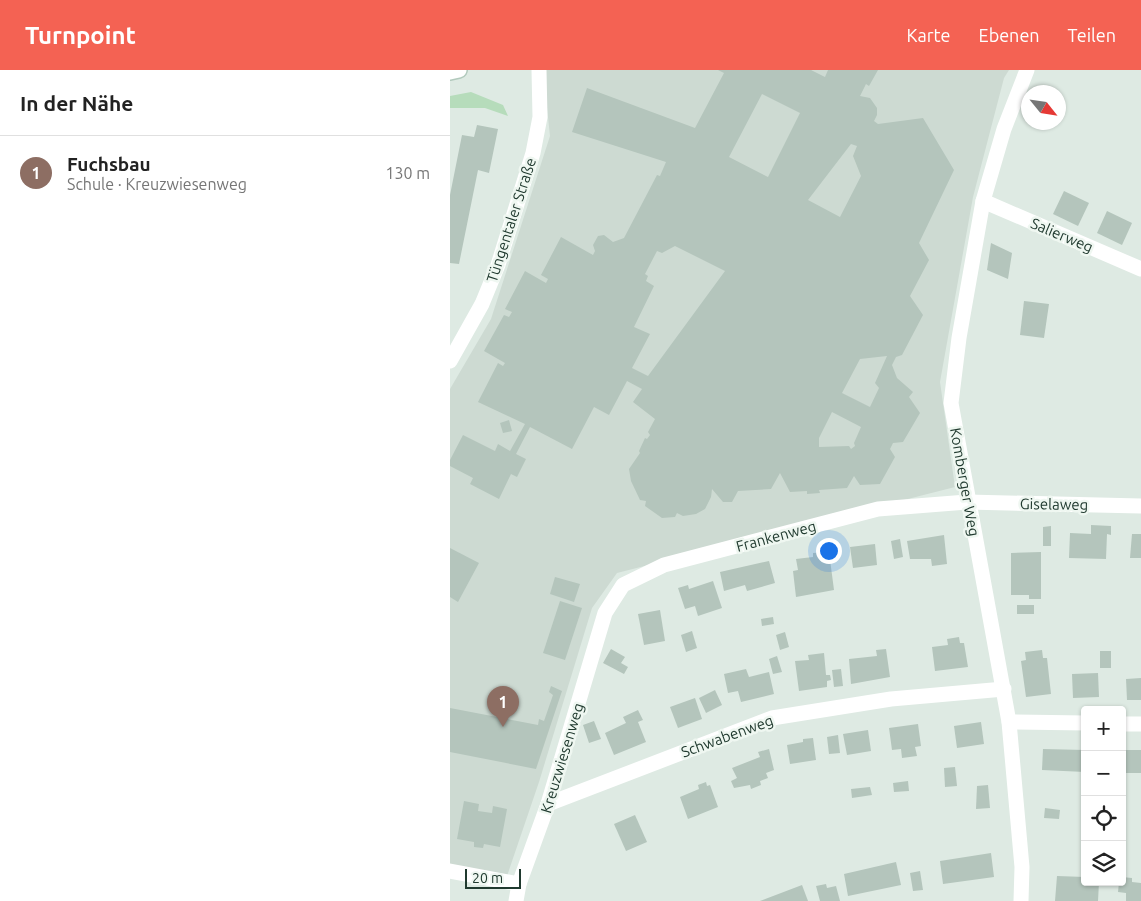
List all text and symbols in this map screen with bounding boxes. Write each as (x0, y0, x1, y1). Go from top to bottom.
text: Turnpoint (25, 22, 136, 49)
text: Karte (907, 25, 951, 45)
text: Ebenen (979, 25, 1040, 45)
text: Teilen (1068, 25, 1116, 45)
north arrow (1021, 85, 1066, 130)
text: In der Nähe (20, 91, 133, 115)
text: Fuchsbau (67, 153, 151, 175)
street label: Tüngentaler Straße (483, 156, 539, 284)
text: 1 (31, 164, 41, 182)
text: 130 m (385, 164, 430, 182)
text: Schule · Kreuzwiesenweg (67, 175, 247, 193)
street label: Salierweg (1028, 214, 1096, 256)
street label: Komberger Weg (947, 426, 983, 538)
street label: Giselaweg (1020, 495, 1088, 513)
street label: Frankenweg (734, 517, 818, 555)
your location (816, 538, 842, 564)
pin: 1 (487, 686, 519, 727)
street label: Kreuzwiesenweg (537, 701, 587, 815)
map controls (1081, 706, 1126, 886)
button: + (1081, 706, 1126, 751)
street label: Schwabenweg (679, 711, 775, 761)
button: − (1081, 751, 1126, 796)
button: locate (1081, 796, 1126, 841)
button: layers (1081, 841, 1126, 886)
scale bar (465, 866, 521, 889)
text: 20 m (472, 870, 503, 886)

